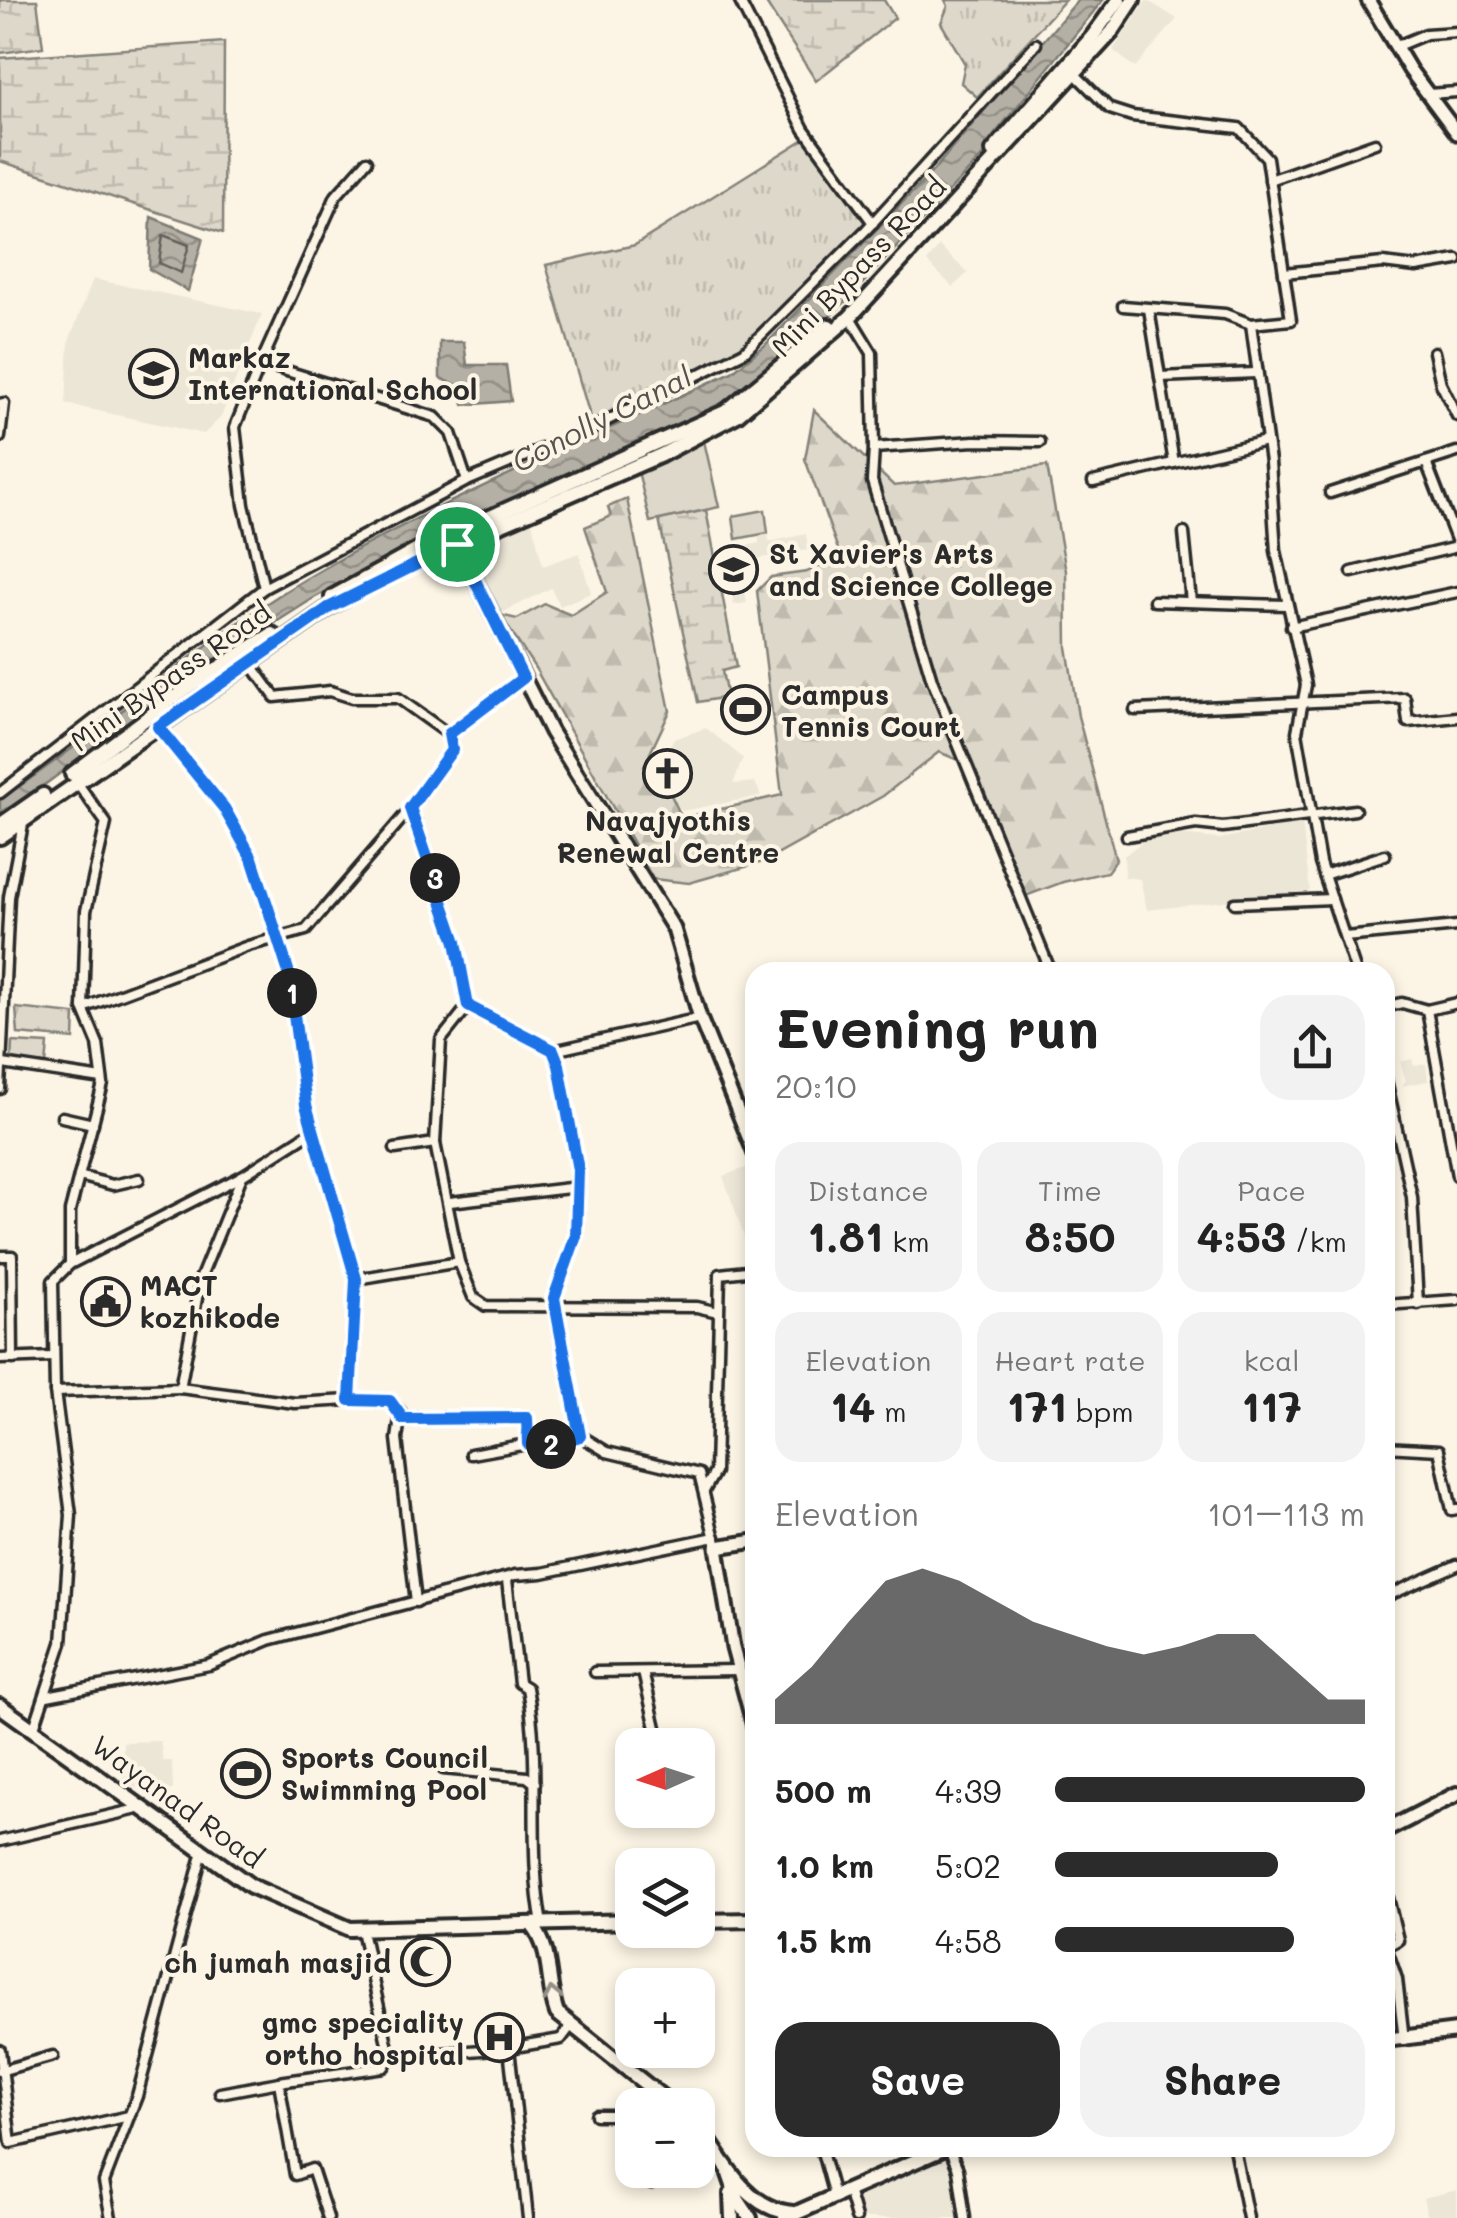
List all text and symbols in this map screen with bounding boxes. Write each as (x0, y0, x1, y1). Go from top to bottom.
street label: Mini Bypass Road (763, 168, 953, 364)
place label: Markaz International School (188, 339, 477, 407)
school or university icon: Markaz International School (127, 347, 179, 399)
water label: Conolly Canal (504, 355, 698, 481)
pin (415, 502, 500, 587)
icon: arrive (430, 517, 485, 572)
place label: St Xavier's Arts and Science College (769, 535, 1053, 603)
school or university icon: St Xavier's Arts and Science College (708, 543, 760, 595)
street label: Mini Bypass Road (63, 593, 277, 759)
place label: Campus Tennis Court (781, 676, 961, 744)
sports icon: Campus Tennis Court (720, 684, 772, 736)
church icon: Navajyothis Renewal Centre (642, 747, 694, 799)
place label: Navajyothis Renewal Centre (557, 802, 779, 870)
pin: 3 (410, 853, 460, 903)
text: 3 (427, 860, 443, 896)
pin: 1 (267, 968, 317, 1018)
text: 1 (286, 975, 298, 1011)
text: Evening run (775, 990, 1099, 1062)
button: share (1260, 995, 1365, 1100)
text: 20:10 (775, 1064, 857, 1106)
text: Distance (808, 1172, 929, 1208)
text: Time (1038, 1172, 1102, 1208)
text: Pace (1237, 1172, 1306, 1208)
text: 1.81 (807, 1208, 883, 1263)
text: 8:50 (1025, 1208, 1115, 1263)
text: 4:53 (1196, 1208, 1286, 1263)
text: km (883, 1223, 930, 1259)
text: /km (1286, 1223, 1347, 1259)
place label: MACT kozhikode (140, 1267, 280, 1335)
public building icon: MACT kozhikode (79, 1275, 131, 1327)
text: Elevation (805, 1342, 931, 1378)
text: Heart rate (994, 1342, 1146, 1378)
text: kcal (1244, 1342, 1300, 1378)
text: 14 (830, 1378, 875, 1433)
text: 171 (1006, 1378, 1067, 1433)
text: 117 (1241, 1378, 1302, 1433)
text: m (875, 1393, 907, 1429)
text: bpm (1067, 1393, 1133, 1429)
pin: 2 (526, 1419, 576, 1469)
text: 2 (543, 1426, 559, 1462)
text: Elevation (775, 1492, 919, 1534)
text: 101–113 m (1207, 1492, 1365, 1534)
street label: Wayanad Road (85, 1727, 271, 1875)
north arrow (615, 1728, 715, 1828)
map controls (615, 1728, 715, 2188)
place label: Sports Council Swimming Pool (281, 1739, 488, 1807)
sports icon: Sports Council Swimming Pool (220, 1747, 272, 1799)
text: 500 m (775, 1769, 872, 1811)
text: 4:39 (935, 1769, 1001, 1811)
text: 1.0 km (775, 1844, 874, 1886)
text: 5:02 (935, 1844, 1001, 1886)
button: layers (615, 1848, 715, 1948)
text: 1.5 km (775, 1919, 872, 1961)
text: 4:58 (935, 1919, 1002, 1961)
mosque icon: ch jumah masjid (400, 1936, 452, 1988)
place label: ch jumah masjid (164, 1944, 391, 1980)
button: + (615, 1968, 715, 2068)
one-way arrow (543, 1986, 564, 2003)
place label: gmc speciality ortho hospital (262, 2004, 464, 2072)
hospital icon: gmc speciality ortho hospital (473, 2012, 525, 2064)
button: Save (775, 2022, 1060, 2137)
button: Share (1080, 2022, 1365, 2137)
button: − (615, 2088, 715, 2188)

